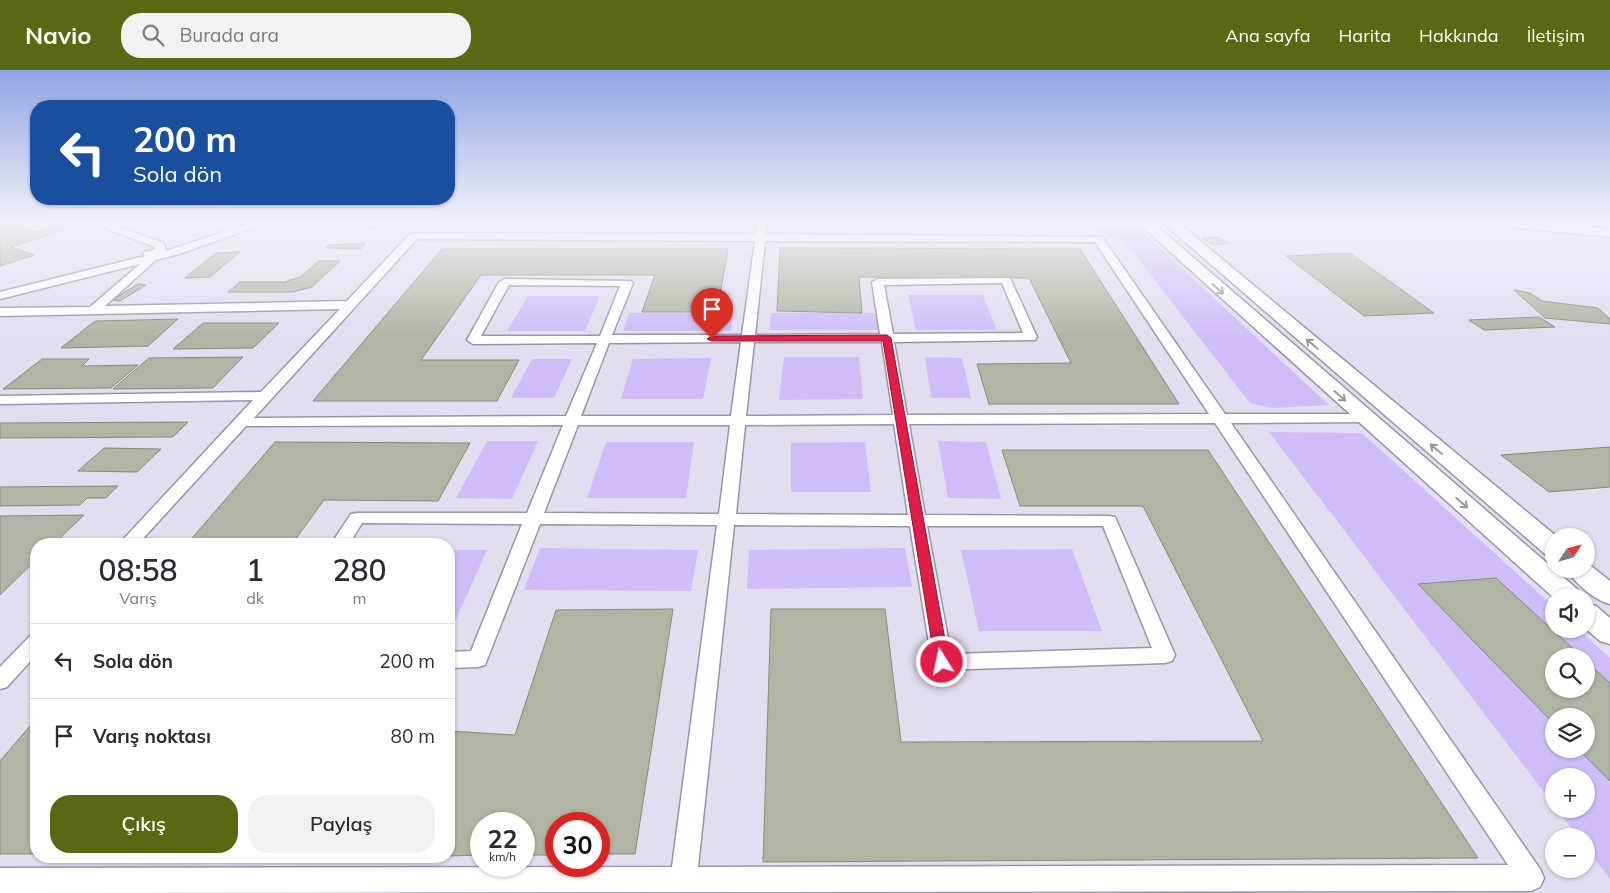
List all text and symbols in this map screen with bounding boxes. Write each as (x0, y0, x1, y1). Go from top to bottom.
search box (121, 13, 471, 58)
text: Navio (25, 20, 91, 50)
icon: search (139, 21, 167, 49)
text: Burada ara (179, 23, 279, 47)
text: Ana sayfa (1225, 24, 1311, 47)
text: Harita (1339, 24, 1391, 47)
text: Hakkında (1419, 24, 1499, 47)
text: İletişim (1527, 24, 1585, 47)
text: 200 m (133, 117, 237, 161)
icon: left (50, 120, 115, 185)
text: Sola dön (133, 160, 222, 188)
one-way arrow (1211, 283, 1224, 295)
pin (691, 288, 733, 339)
icon: arrive (698, 295, 726, 323)
one-way arrow (1305, 339, 1318, 350)
one-way arrow (1333, 390, 1346, 401)
one-way arrow (1430, 444, 1443, 455)
one-way arrow (1456, 497, 1469, 509)
north arrow (1545, 528, 1595, 578)
map controls (1545, 528, 1595, 878)
text: 08:58 (98, 551, 178, 589)
text: 1 (246, 551, 264, 589)
text: 280 (333, 551, 387, 589)
text: Varış (119, 588, 157, 608)
text: dk (246, 588, 264, 608)
text: m (353, 588, 367, 608)
button: sound (1545, 588, 1595, 638)
position arrow (915, 635, 967, 687)
icon: left (50, 647, 78, 675)
button: search (1545, 648, 1595, 698)
text: Sola dön (93, 649, 173, 673)
text: 200 m (379, 649, 435, 673)
button: layers (1545, 708, 1595, 758)
icon: arrive (50, 722, 78, 750)
text: Varış noktası (93, 724, 211, 748)
text: 80 m (391, 724, 435, 748)
button: + (1545, 768, 1595, 818)
button: Çıkış (50, 795, 238, 853)
button: Paylaş (248, 795, 435, 853)
speed limit sign: 30 (545, 812, 610, 877)
text: 22 (487, 823, 518, 854)
button: − (1545, 828, 1595, 878)
text: km/h (489, 849, 516, 864)

